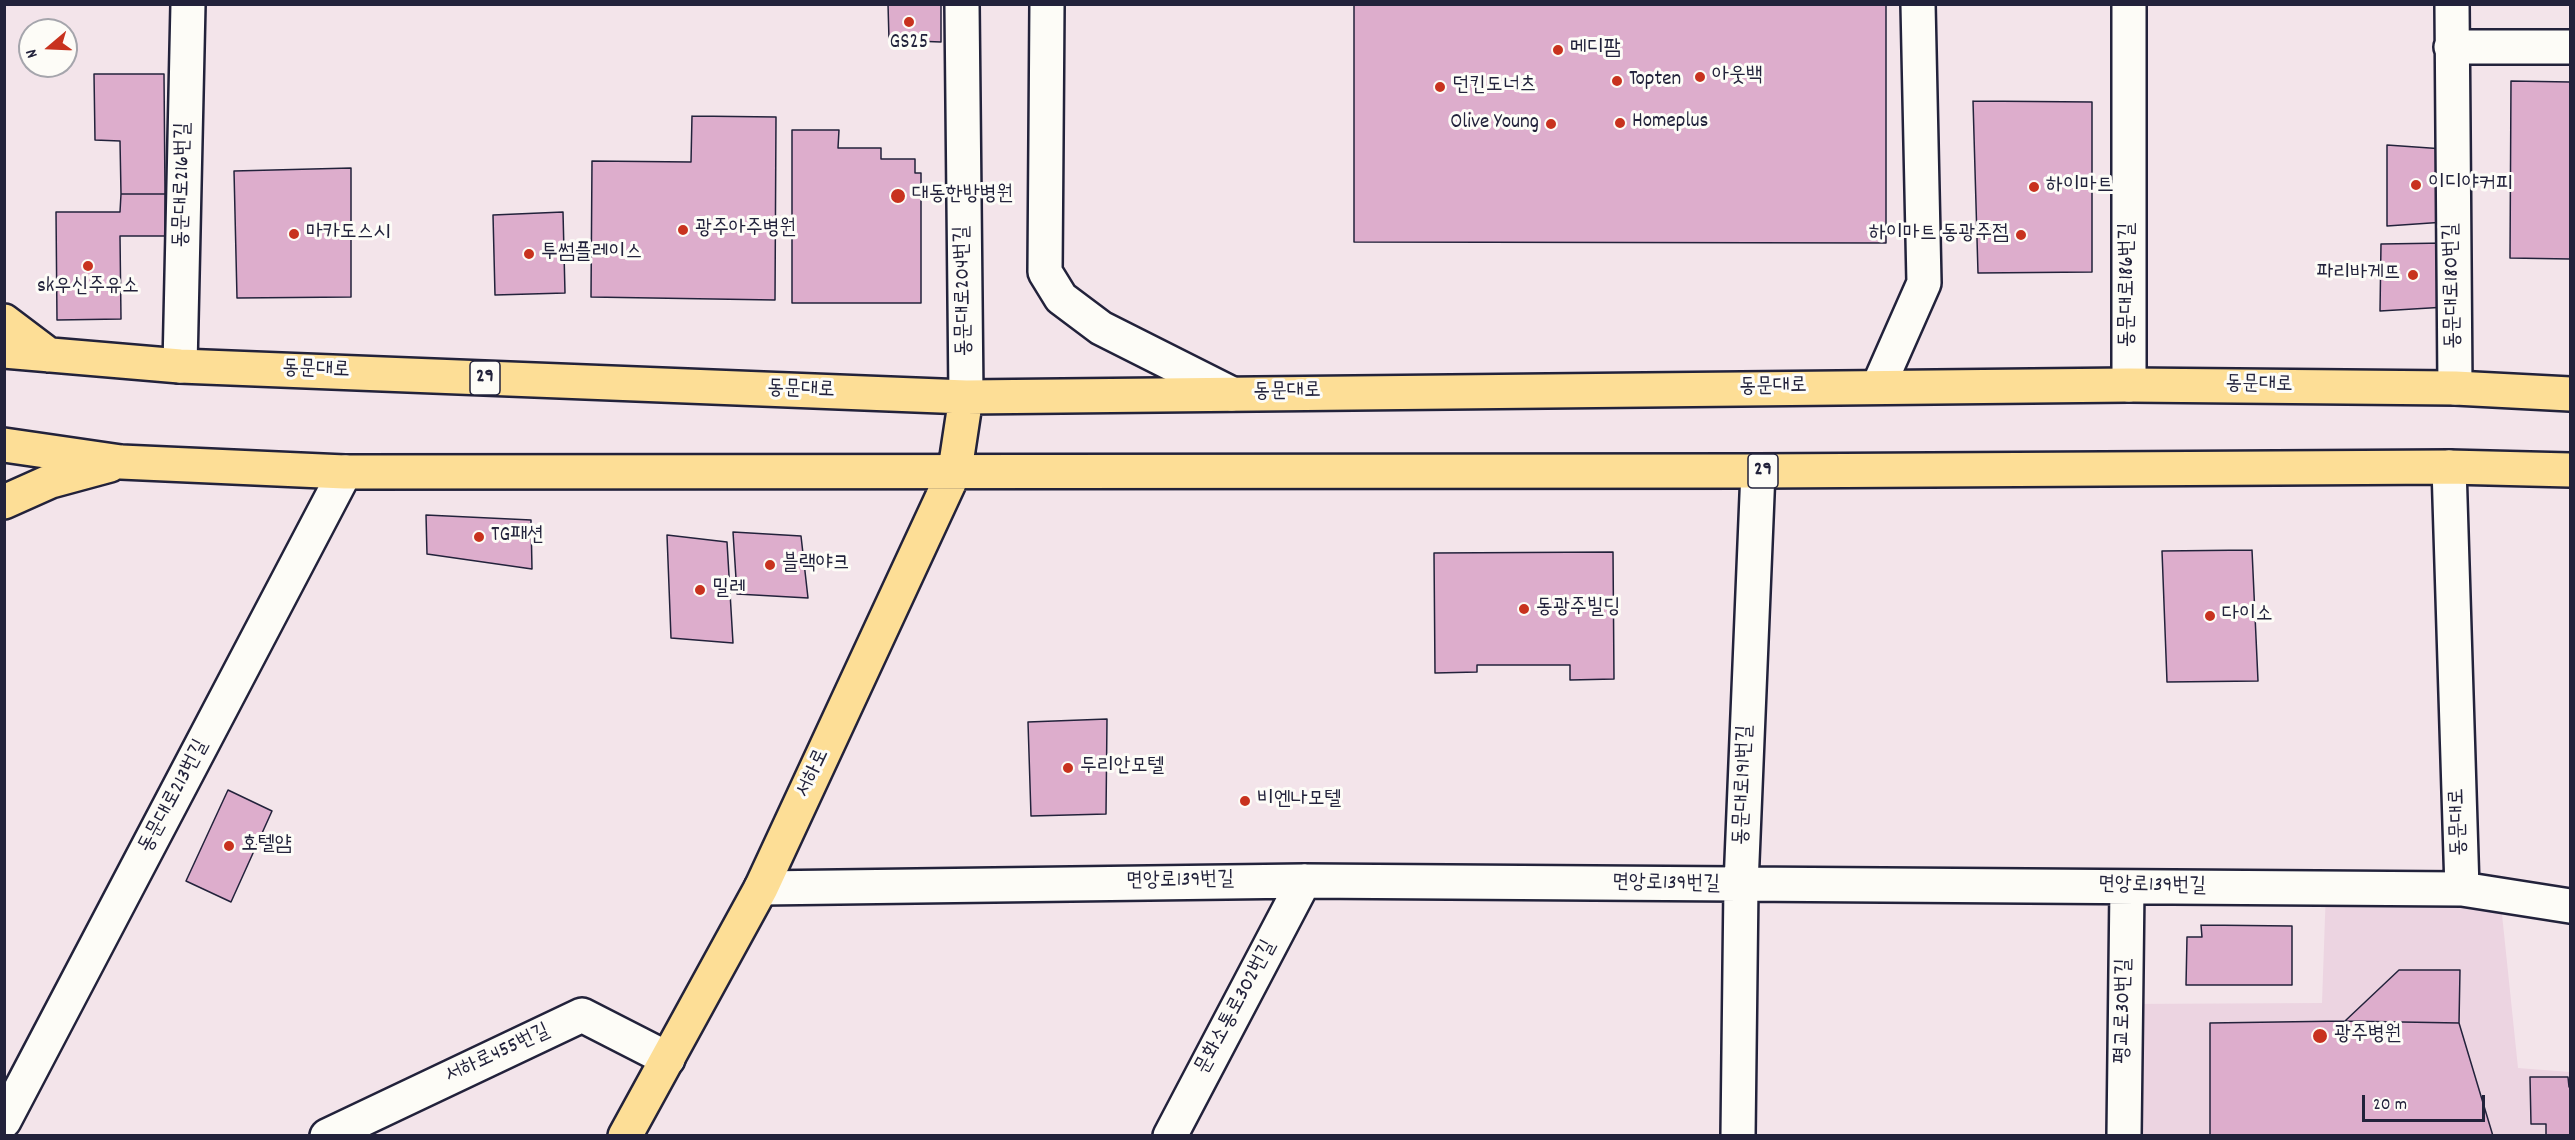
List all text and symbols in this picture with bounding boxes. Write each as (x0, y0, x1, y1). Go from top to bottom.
marker: GS25 (902, 15, 916, 29)
north arrow (18, 18, 78, 78)
place label: GS25 (890, 31, 928, 57)
place label: 메디팜 (1570, 37, 1621, 63)
marker: 메디팜 (1551, 43, 1565, 57)
text: N (20, 46, 45, 61)
place label: 아웃백 (1712, 64, 1763, 90)
place label: Topten (1629, 68, 1681, 94)
marker: 아웃백 (1693, 70, 1707, 84)
place label: 던킨도너츠 (1452, 74, 1536, 100)
marker: Topten (1610, 74, 1624, 88)
marker: 던킨도너츠 (1433, 80, 1447, 94)
place label: Homeplus (1632, 110, 1708, 136)
place label: Olive Young (1450, 111, 1539, 137)
marker: Homeplus (1613, 116, 1627, 130)
marker: Olive Young (1544, 117, 1558, 131)
street label: 동문대로216번길 (170, 122, 198, 248)
place label: 이디야커피 (2428, 172, 2512, 198)
place label: 하이마트 (2046, 174, 2114, 200)
marker: 이디야커피 (2409, 178, 2423, 192)
marker: 하이마트 (2027, 180, 2041, 194)
place label: 대동한방병원 (912, 183, 1013, 209)
marker: 대동한방병원 (889, 187, 907, 205)
place label: 광주아주병원 (695, 217, 796, 243)
place label: 마카도스시 (306, 221, 390, 247)
place label: 하이마트 동광주점 (1869, 222, 2009, 248)
marker: 광주아주병원 (676, 223, 690, 237)
street label: 동문대로186번길 (2116, 223, 2142, 347)
street label: 동문대로180번길 (2440, 223, 2468, 349)
street label: 동문대로204번길 (951, 225, 979, 357)
marker: 마카도스시 (287, 227, 301, 241)
marker: 하이마트 동광주점 (2014, 228, 2028, 242)
place label: 투썸플레이스 (541, 241, 642, 267)
marker: 투썸플레이스 (522, 247, 536, 261)
marker: sk우신주유소 (81, 259, 95, 273)
place label: 파리바게뜨 (2317, 262, 2401, 288)
marker: 파리바게뜨 (2406, 268, 2420, 282)
place label: sk우신주유소 (37, 275, 139, 301)
street label: 동문대로 (282, 357, 350, 385)
road number: 29 (470, 361, 500, 395)
street label: 동문대로 (2225, 373, 2293, 399)
street label: 동문대로 (1739, 375, 1807, 401)
street label: 동문대로 (767, 377, 835, 405)
street label: 동문대로 (1253, 380, 1321, 406)
road number: 29 (1748, 454, 1778, 488)
place label: TG패션 (491, 524, 544, 550)
marker: TG패션 (472, 530, 486, 544)
place label: 블랙야크 (782, 552, 850, 578)
marker: 블랙야크 (763, 558, 777, 572)
place label: 밀레 (712, 577, 746, 603)
marker: 밀레 (693, 583, 707, 597)
place label: 동광주빌딩 (1536, 596, 1620, 622)
marker: 동광주빌딩 (1517, 602, 1531, 616)
place label: 다이소 (2222, 603, 2273, 629)
marker: 다이소 (2203, 609, 2217, 623)
street label: 동문대로191번길 (1730, 724, 1760, 846)
street label: 동문대로213번길 (135, 736, 215, 858)
street label: 서하로 (792, 746, 836, 802)
place label: 두리안모텔 (1080, 755, 1164, 781)
marker: 두리안모텔 (1061, 761, 1075, 775)
place label: 비엔나모텔 (1257, 788, 1341, 814)
street label: 동문대로 (2446, 788, 2474, 856)
marker: 비엔나모텔 (1238, 794, 1252, 808)
place label: 호텔얌 (241, 833, 292, 859)
marker: 호텔얌 (222, 839, 236, 853)
street label: 면앙로139번길 (1126, 868, 1234, 896)
street label: 면앙로139번길 (1612, 871, 1720, 899)
street label: 면앙로139번길 (2098, 873, 2206, 901)
street label: 문화소통로302번길 (1191, 937, 1283, 1079)
street label: 평교로30번길 (2111, 958, 2139, 1064)
street label: 서하로455번길 (442, 1020, 554, 1090)
place label: 광주병원 (2334, 1023, 2402, 1049)
marker: 광주병원 (2311, 1027, 2329, 1045)
scale bar (2365, 1083, 2488, 1121)
text: 20 m (2373, 1093, 2407, 1118)

